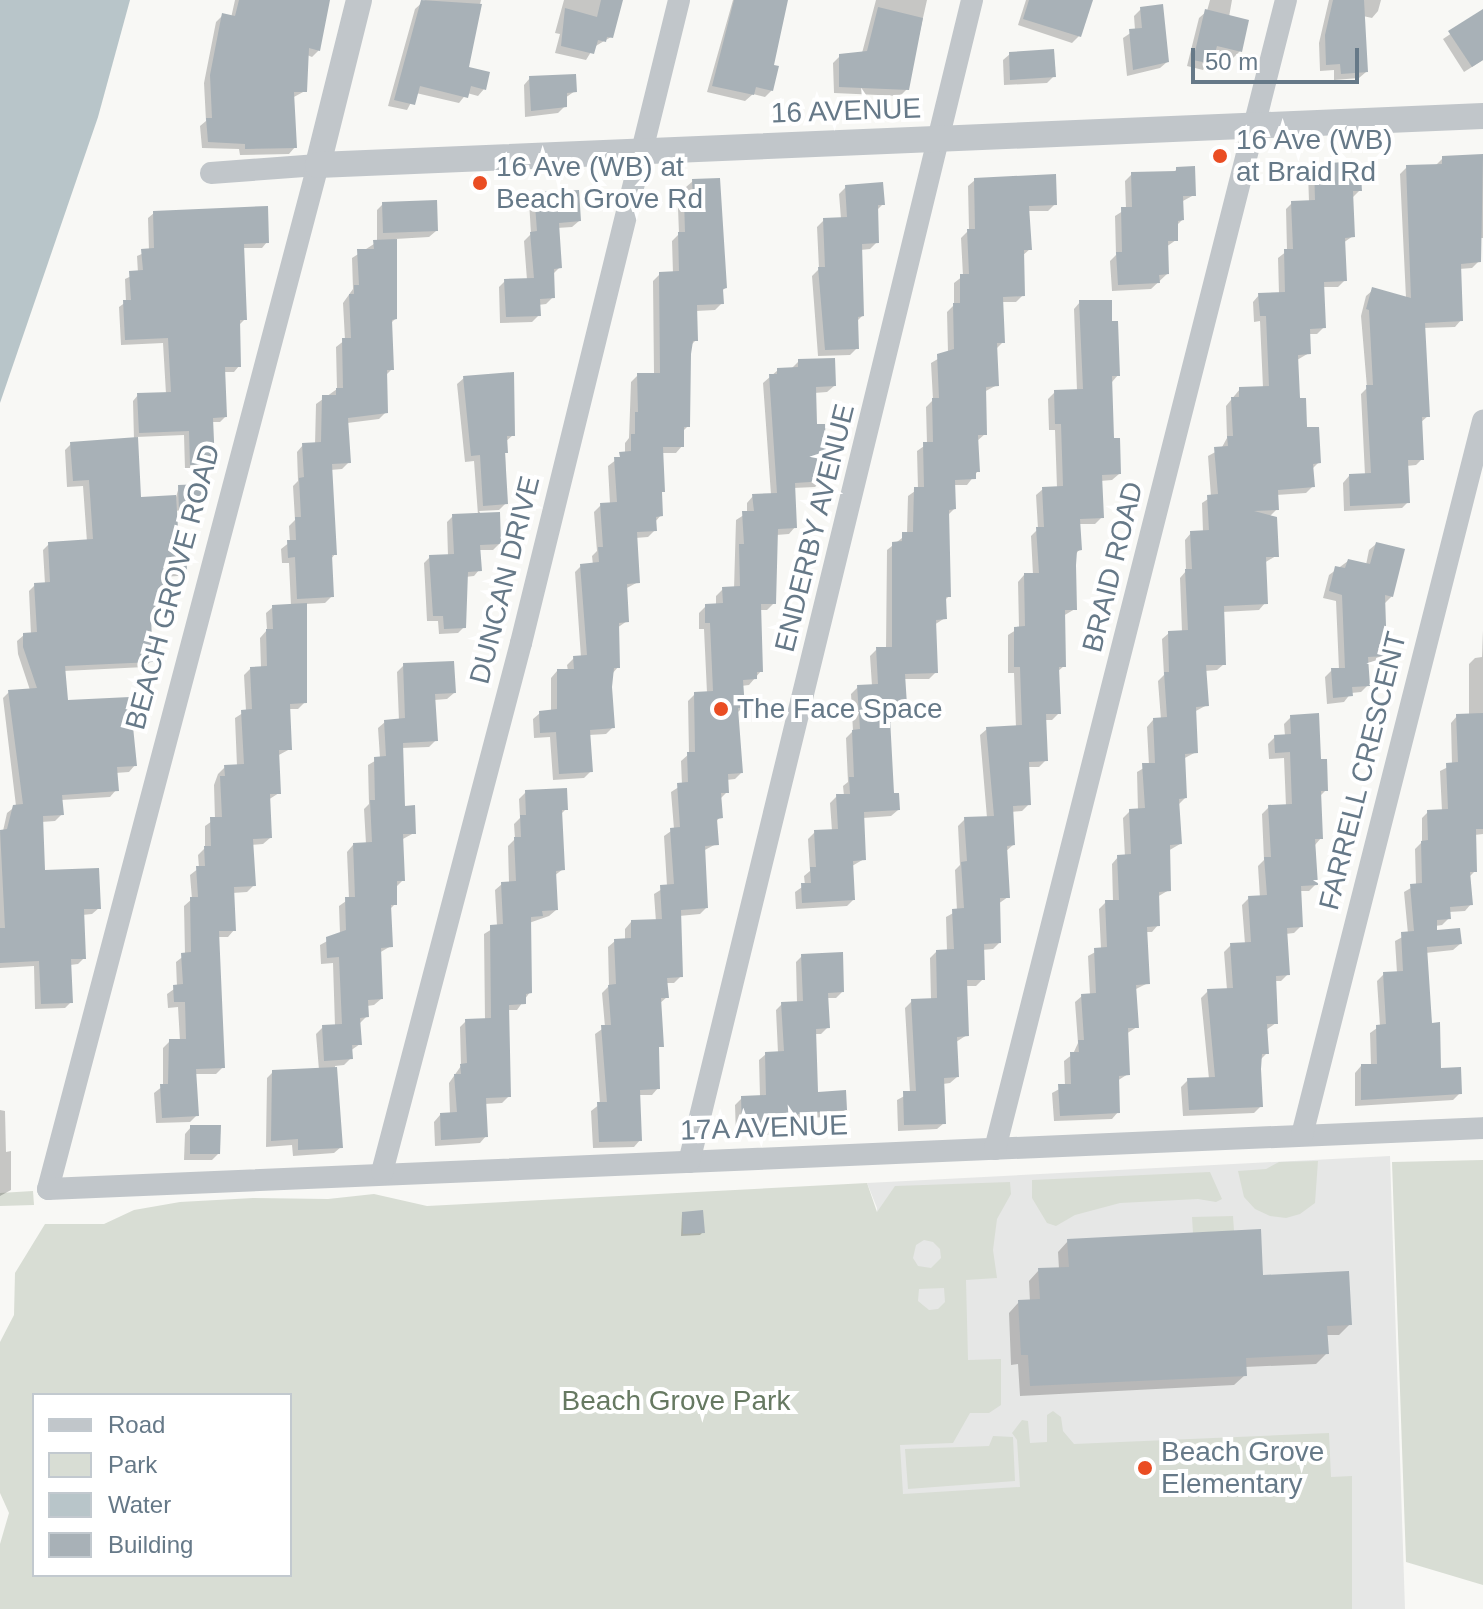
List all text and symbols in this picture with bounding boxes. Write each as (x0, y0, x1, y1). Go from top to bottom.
scale bar (1195, 32, 1363, 82)
text: 50 m (1205, 48, 1258, 75)
street label: 16 AVENUE (769, 92, 923, 130)
place label: 16 Ave (WB) at Braid Rd (1236, 123, 1394, 189)
marker: 16 Ave (WB) at Braid Rd (1211, 147, 1229, 165)
place label: 16 Ave (WB) at Beach Grove Rd (496, 150, 703, 216)
marker: 16 Ave (WB) at Beach Grove Rd (471, 174, 489, 192)
street label: ENDERBY AVENUE (768, 400, 862, 656)
street label: BEACH GROVE ROAD (119, 441, 227, 733)
street label: DUNCAN DRIVE (463, 473, 547, 687)
street label: BRAID ROAD (1076, 478, 1150, 656)
street label: FARRELL CRESCENT (1312, 628, 1414, 914)
place label: The Face Space (737, 692, 942, 726)
marker: The Face Space (712, 700, 730, 718)
street label: 17A AVENUE (678, 1108, 850, 1148)
park label: Beach Grove Park (562, 1384, 790, 1418)
legend (32, 1393, 292, 1577)
text: Road (108, 1411, 165, 1438)
place label: Beach Grove Elementary (1161, 1435, 1324, 1501)
text: Park (108, 1451, 157, 1478)
marker: Beach Grove Elementary (1136, 1459, 1154, 1477)
text: Water (108, 1491, 171, 1518)
text: Building (108, 1531, 193, 1558)

